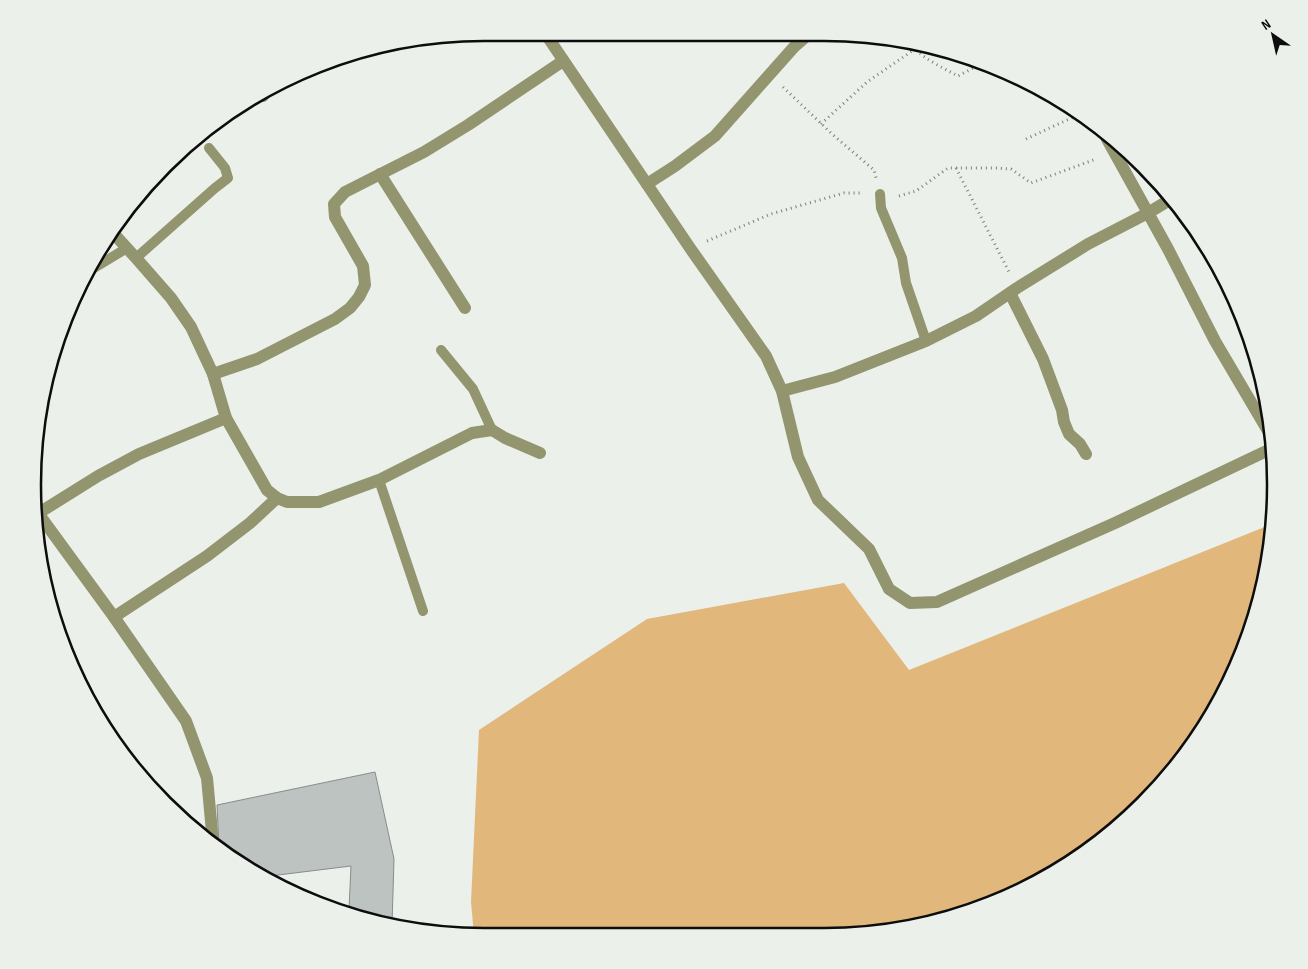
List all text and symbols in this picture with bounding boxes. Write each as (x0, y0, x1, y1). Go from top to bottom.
north arrow (1248, 10, 1298, 60)
text: N (1258, 15, 1274, 34)

